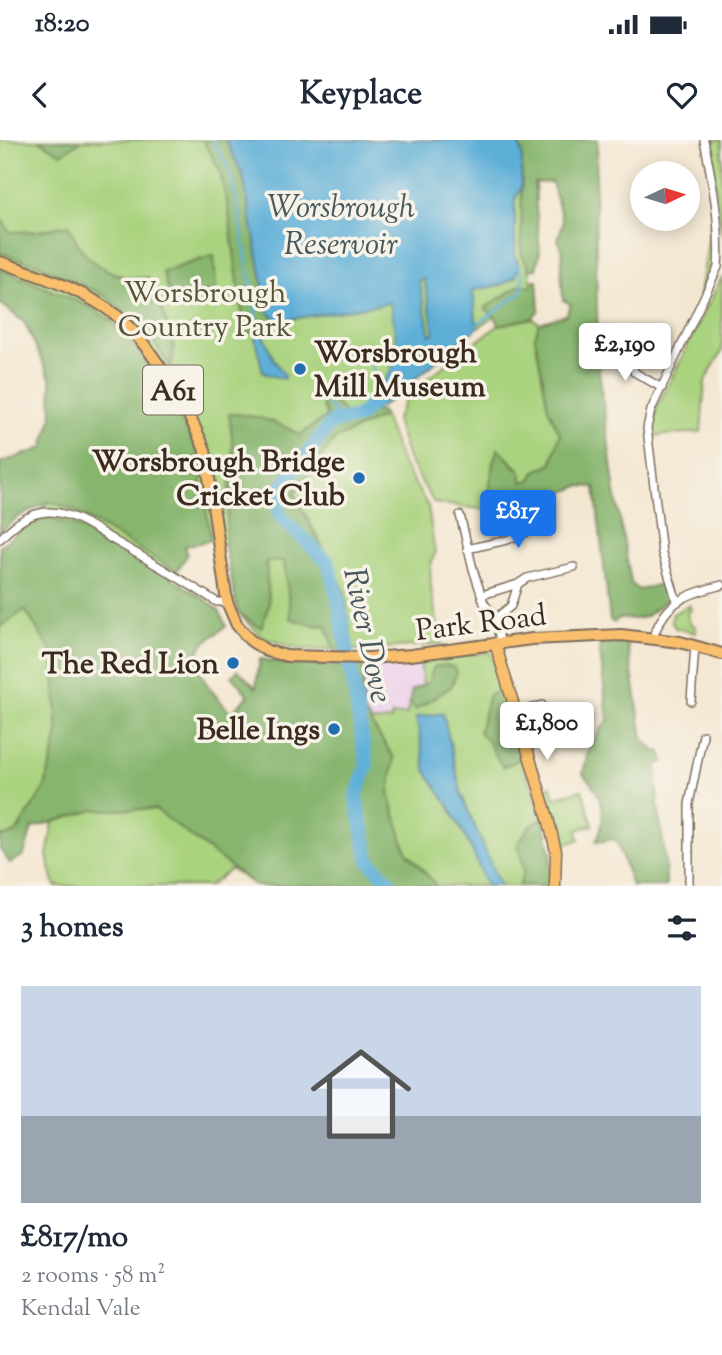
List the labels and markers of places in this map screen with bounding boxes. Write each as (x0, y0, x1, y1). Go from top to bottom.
pin: £2,190 (568, 324, 682, 383)
place label: Worsbrough Mill Museum (314, 333, 486, 410)
marker: Worsbrough Mill Museum (292, 361, 308, 377)
place label: Worsbrough Bridge Cricket Club (92, 442, 345, 519)
marker: Worsbrough Bridge Cricket Club (351, 470, 367, 486)
pin: £817 (477, 490, 559, 550)
place label: The Red Lion (42, 644, 219, 687)
marker: The Red Lion (225, 655, 241, 671)
pin: £1,800 (490, 702, 604, 762)
place label: Belle Ings (197, 710, 320, 753)
marker: Belle Ings (326, 721, 342, 737)

